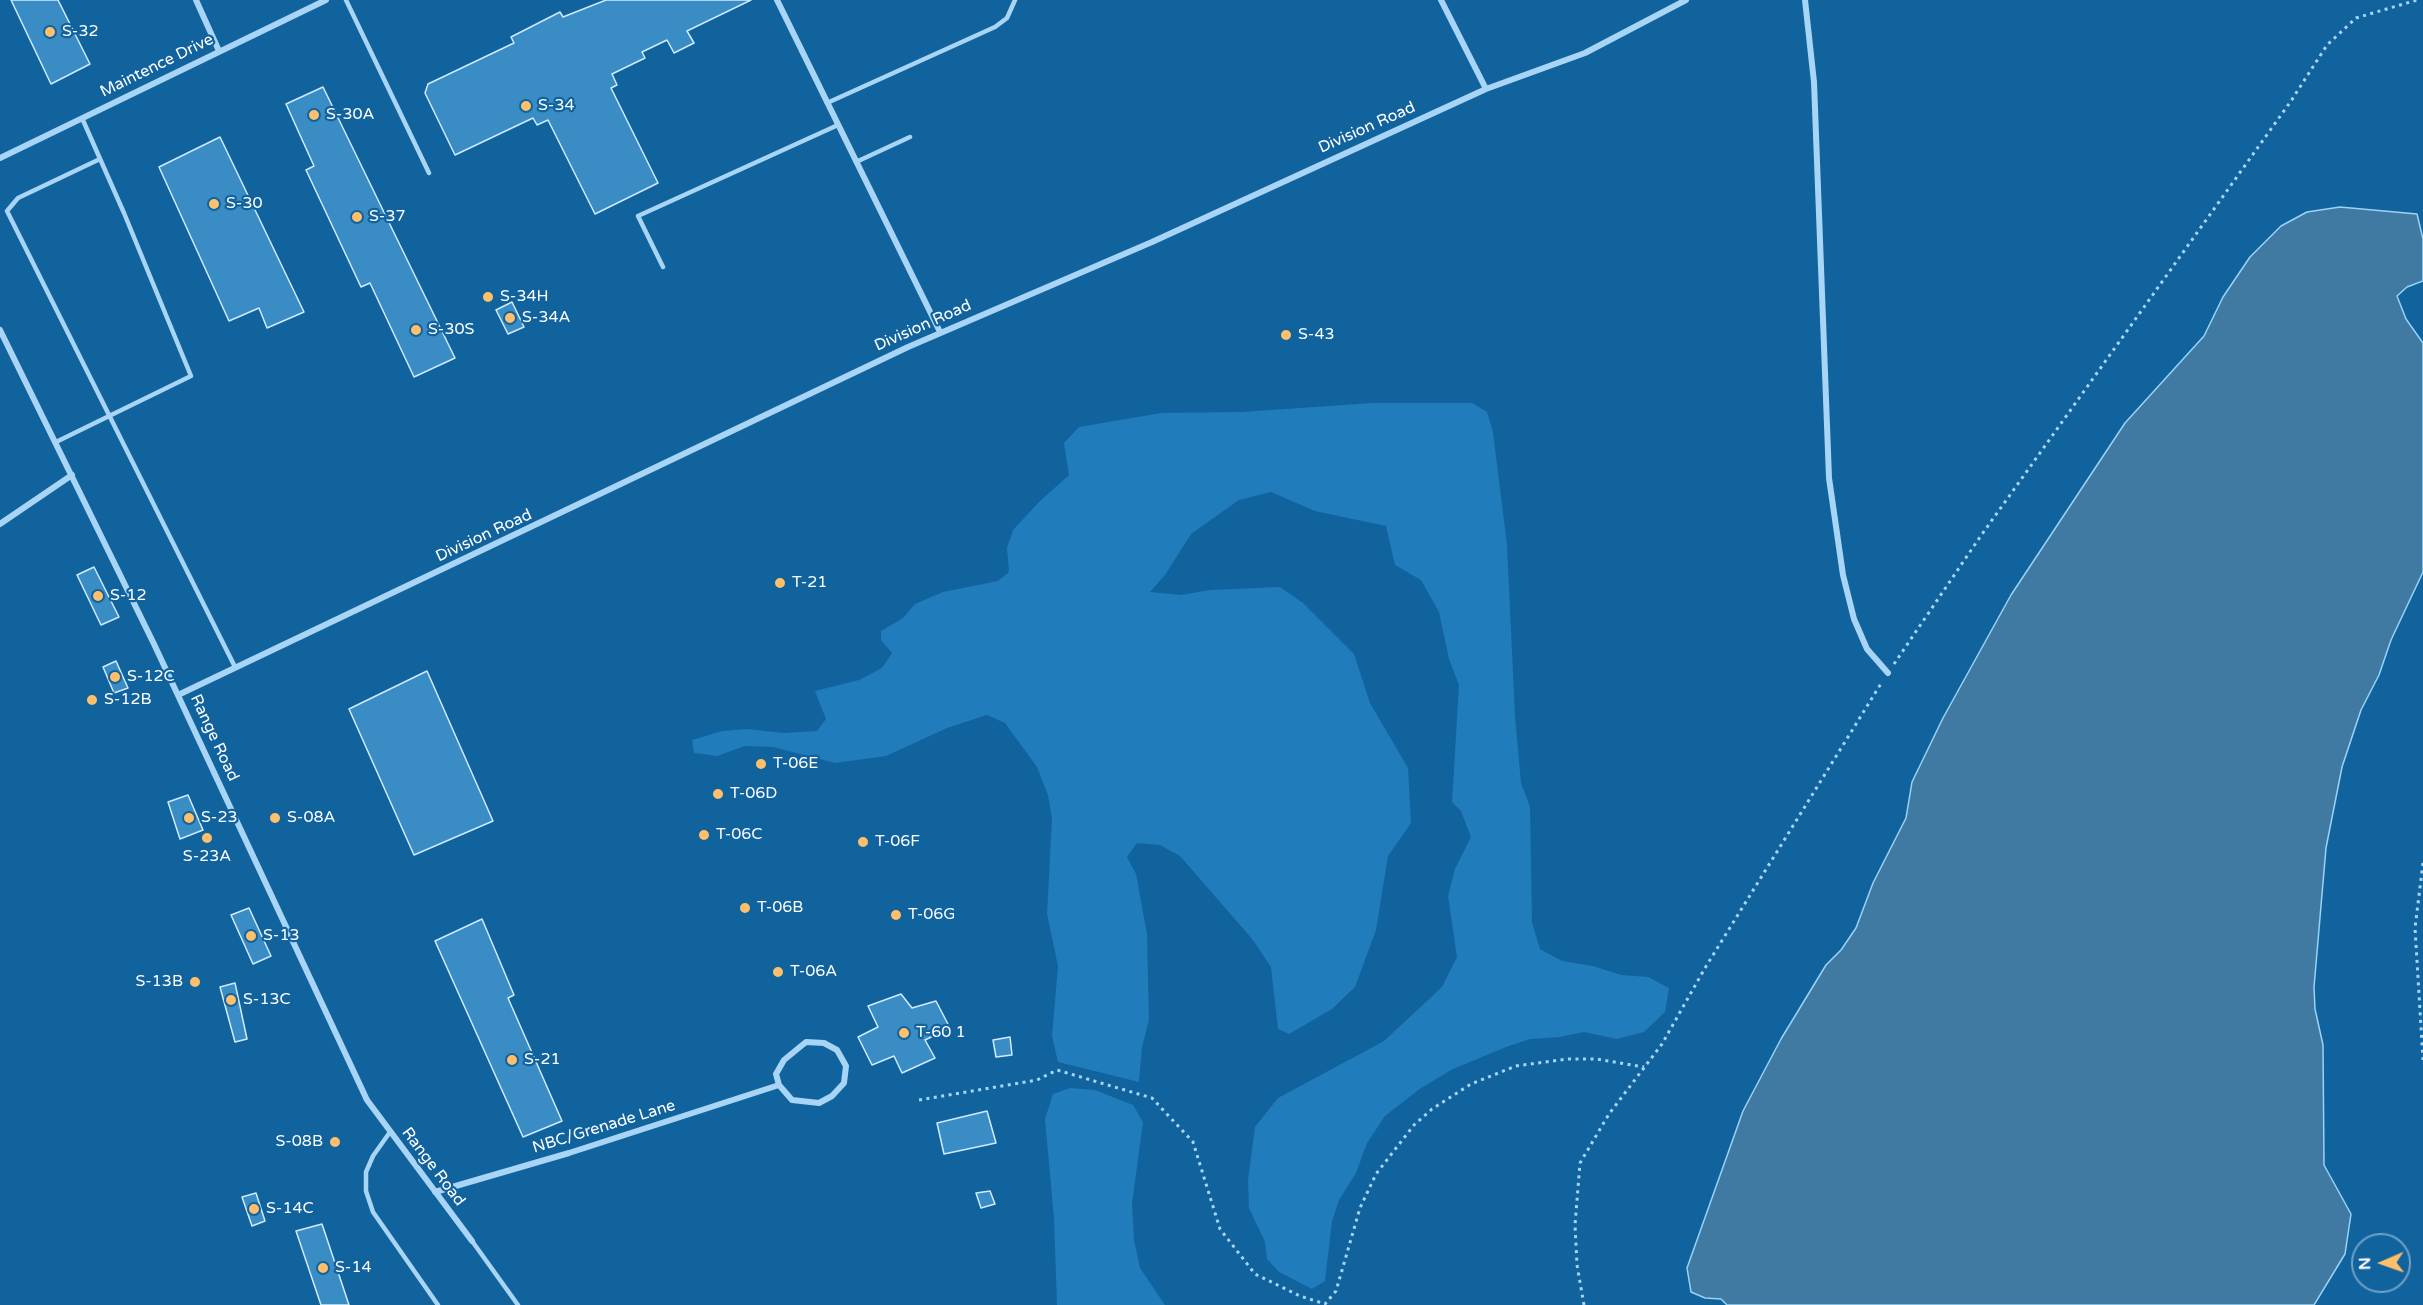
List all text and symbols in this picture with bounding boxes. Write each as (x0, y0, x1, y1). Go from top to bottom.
place label: S-32 (62, 22, 98, 42)
marker: S-32 (43, 25, 57, 39)
street label: Maintence Drive (97, 30, 217, 102)
place label: S-34 (538, 96, 574, 116)
street label: Division Road (1316, 98, 1418, 158)
marker: S-34 (519, 99, 533, 113)
place label: S-30A (326, 105, 374, 125)
marker: S-30A (307, 108, 321, 122)
place label: S-30 (226, 194, 262, 214)
marker: S-30 (207, 197, 221, 211)
place label: S-37 (369, 207, 405, 227)
marker: S-37 (350, 210, 364, 224)
place label: S-34H (500, 287, 549, 307)
marker: S-34H (481, 290, 495, 304)
street label: Division Road (872, 296, 974, 356)
place label: S-34A (522, 308, 570, 328)
marker: S-34A (503, 311, 517, 325)
place label: S-30S (428, 320, 474, 340)
marker: S-30S (409, 323, 423, 337)
place label: S-43 (1298, 325, 1335, 345)
marker: S-43 (1279, 328, 1293, 342)
street label: Division Road (433, 505, 535, 567)
place label: T-21 (792, 573, 827, 593)
marker: T-21 (773, 576, 787, 590)
place label: S-12 (110, 586, 146, 606)
marker: S-12 (91, 589, 105, 603)
place label: S-12C (127, 667, 175, 687)
marker: S-12C (108, 670, 122, 684)
place label: S-12B (104, 690, 152, 710)
street label: Range Road (186, 692, 242, 784)
marker: S-12B (85, 693, 99, 707)
place label: T-06E (773, 754, 819, 774)
marker: T-06E (754, 757, 768, 771)
place label: T-06D (730, 784, 777, 804)
marker: T-06D (711, 787, 725, 801)
place label: S-23 (201, 808, 237, 828)
place label: S-08A (287, 808, 335, 828)
marker: S-23 (182, 811, 196, 825)
marker: S-08A (268, 811, 282, 825)
place label: T-06C (716, 825, 762, 845)
marker: T-06C (697, 828, 711, 842)
marker: S-23A (200, 831, 214, 845)
place label: T-06F (875, 832, 920, 852)
marker: T-06F (856, 835, 870, 849)
place label: S-23A (183, 847, 231, 867)
place label: T-06B (757, 898, 803, 918)
marker: T-06B (738, 901, 752, 915)
place label: T-06G (908, 905, 955, 925)
marker: T-06G (889, 908, 903, 922)
place label: S-13 (263, 926, 299, 946)
marker: S-13 (244, 929, 258, 943)
place label: T-06A (790, 962, 837, 982)
marker: T-06A (771, 965, 785, 979)
place label: S-13B (135, 972, 183, 992)
marker: S-13B (188, 975, 202, 989)
place label: S-13C (243, 990, 291, 1010)
marker: S-13C (224, 993, 238, 1007)
place label: T-60 1 (916, 1023, 966, 1043)
marker: T-60 1 (897, 1026, 911, 1040)
place label: S-21 (524, 1050, 560, 1070)
marker: S-21 (505, 1053, 519, 1067)
street label: NBC/Grenade Lane (530, 1096, 678, 1158)
street label: Range Road (397, 1124, 469, 1210)
place label: S-08B (275, 1132, 323, 1152)
marker: S-08B (328, 1135, 342, 1149)
place label: S-14C (266, 1199, 314, 1219)
marker: S-14C (247, 1202, 261, 1216)
north arrow (2351, 1233, 2411, 1293)
text: N (2355, 1257, 2375, 1270)
place label: S-14 (335, 1258, 371, 1278)
marker: S-14 (316, 1261, 330, 1275)

